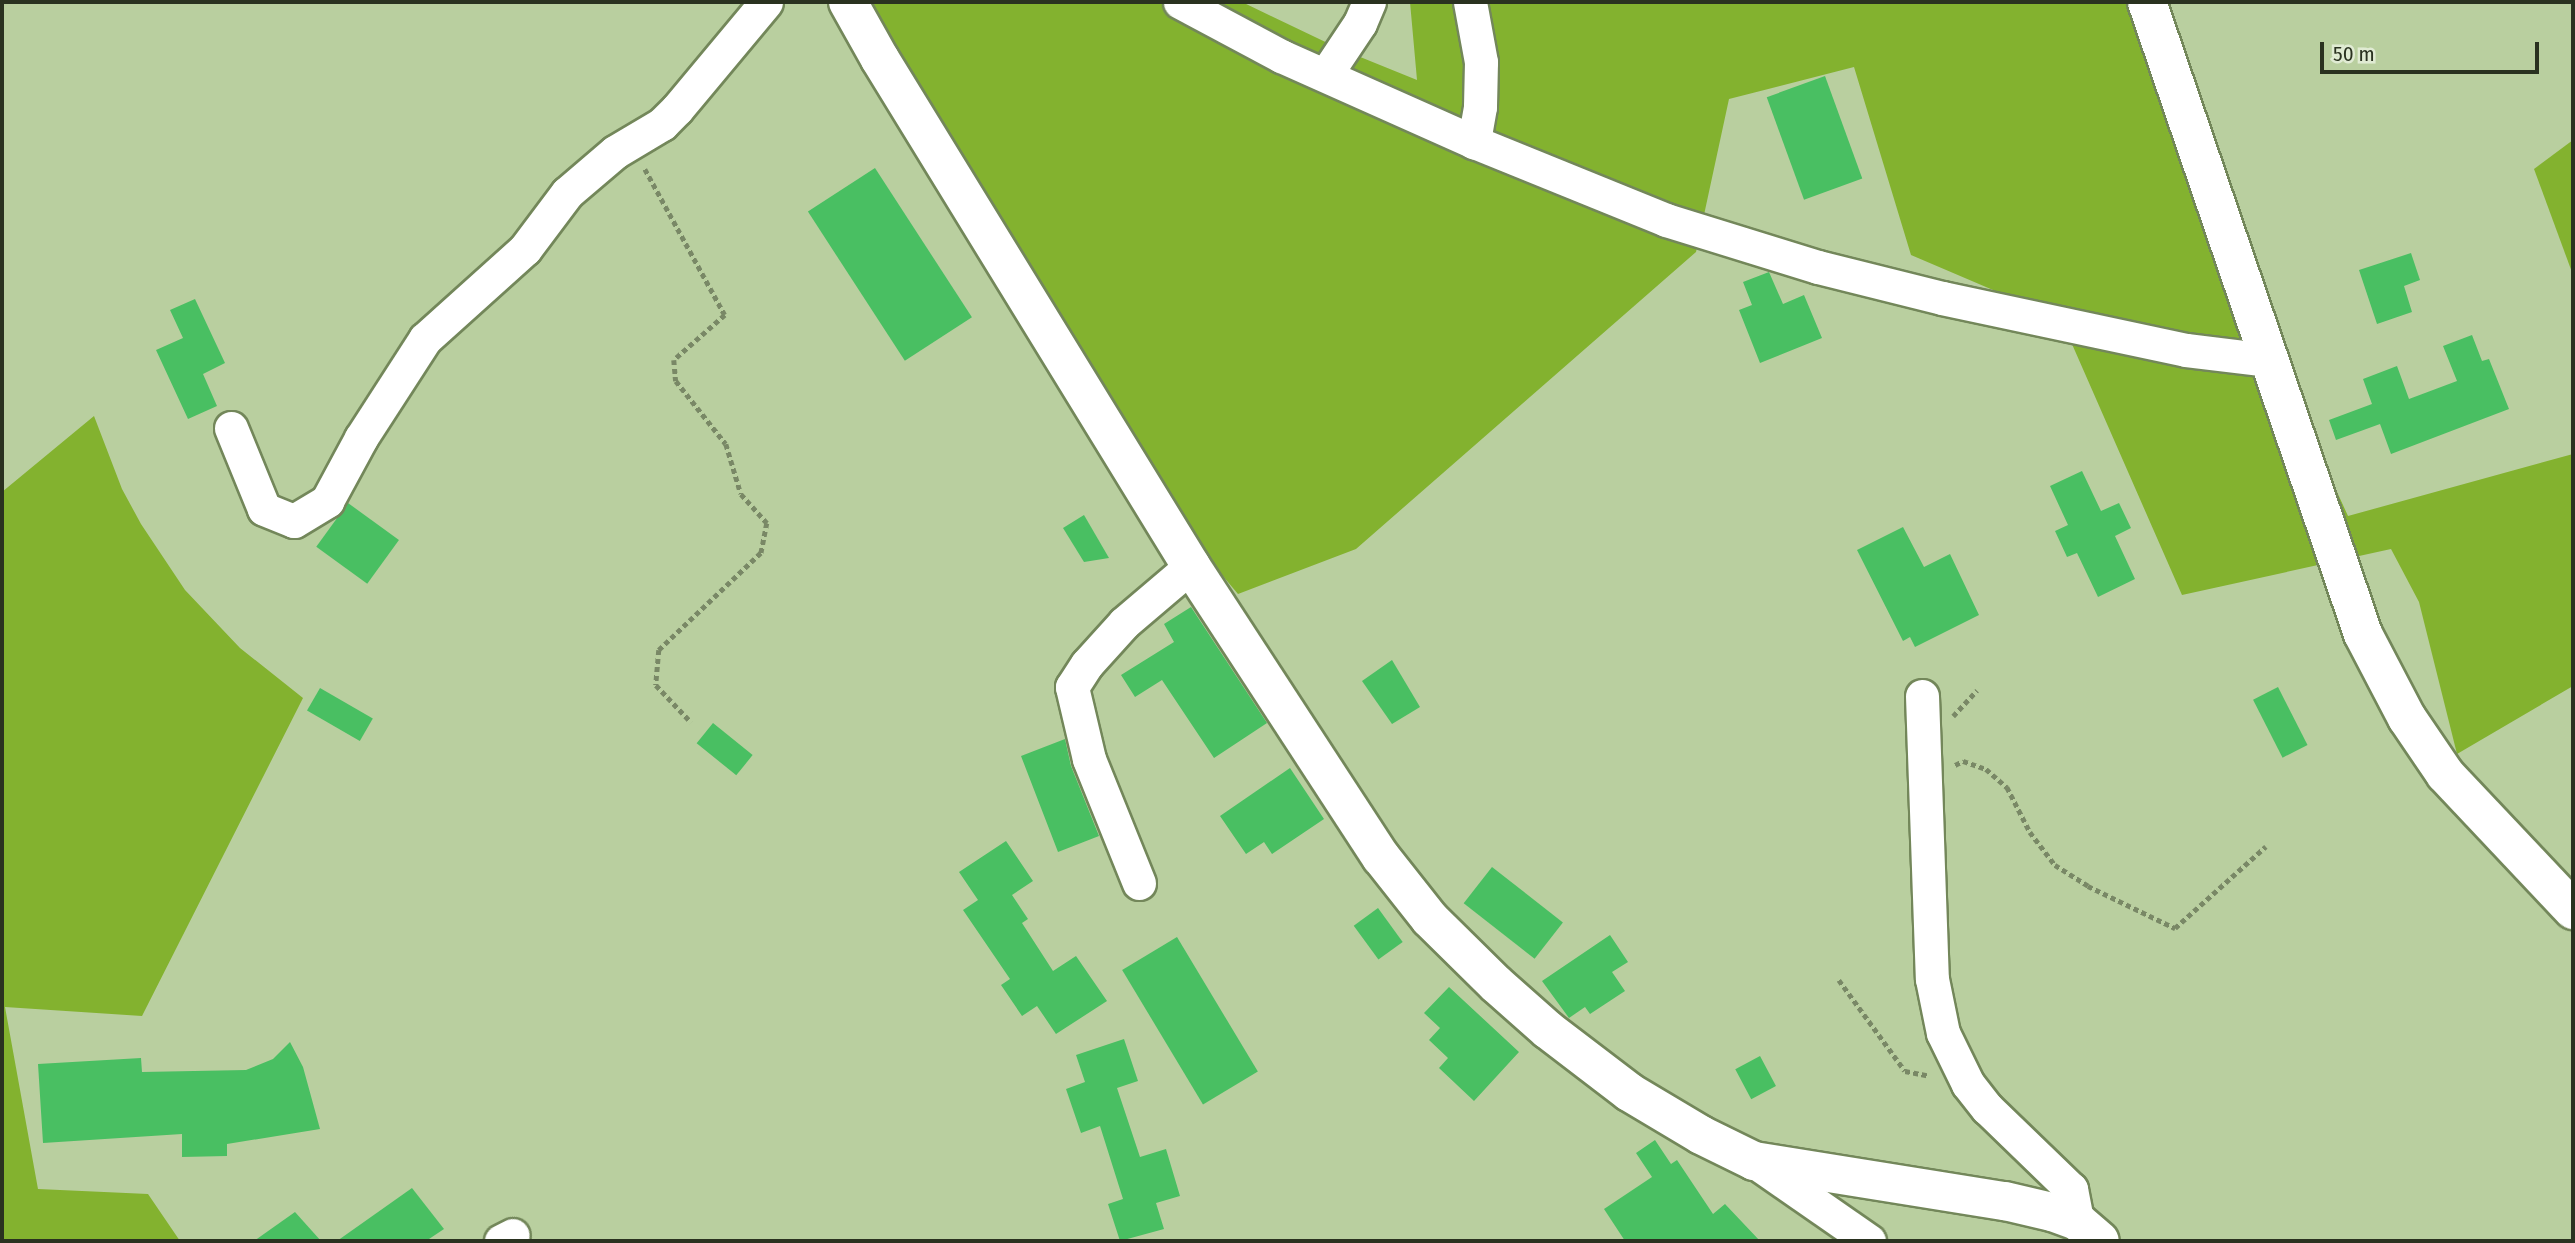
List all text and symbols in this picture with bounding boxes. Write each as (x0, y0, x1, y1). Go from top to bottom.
scale bar (2323, 28, 2542, 72)
text: 50 m (2333, 41, 2375, 67)

